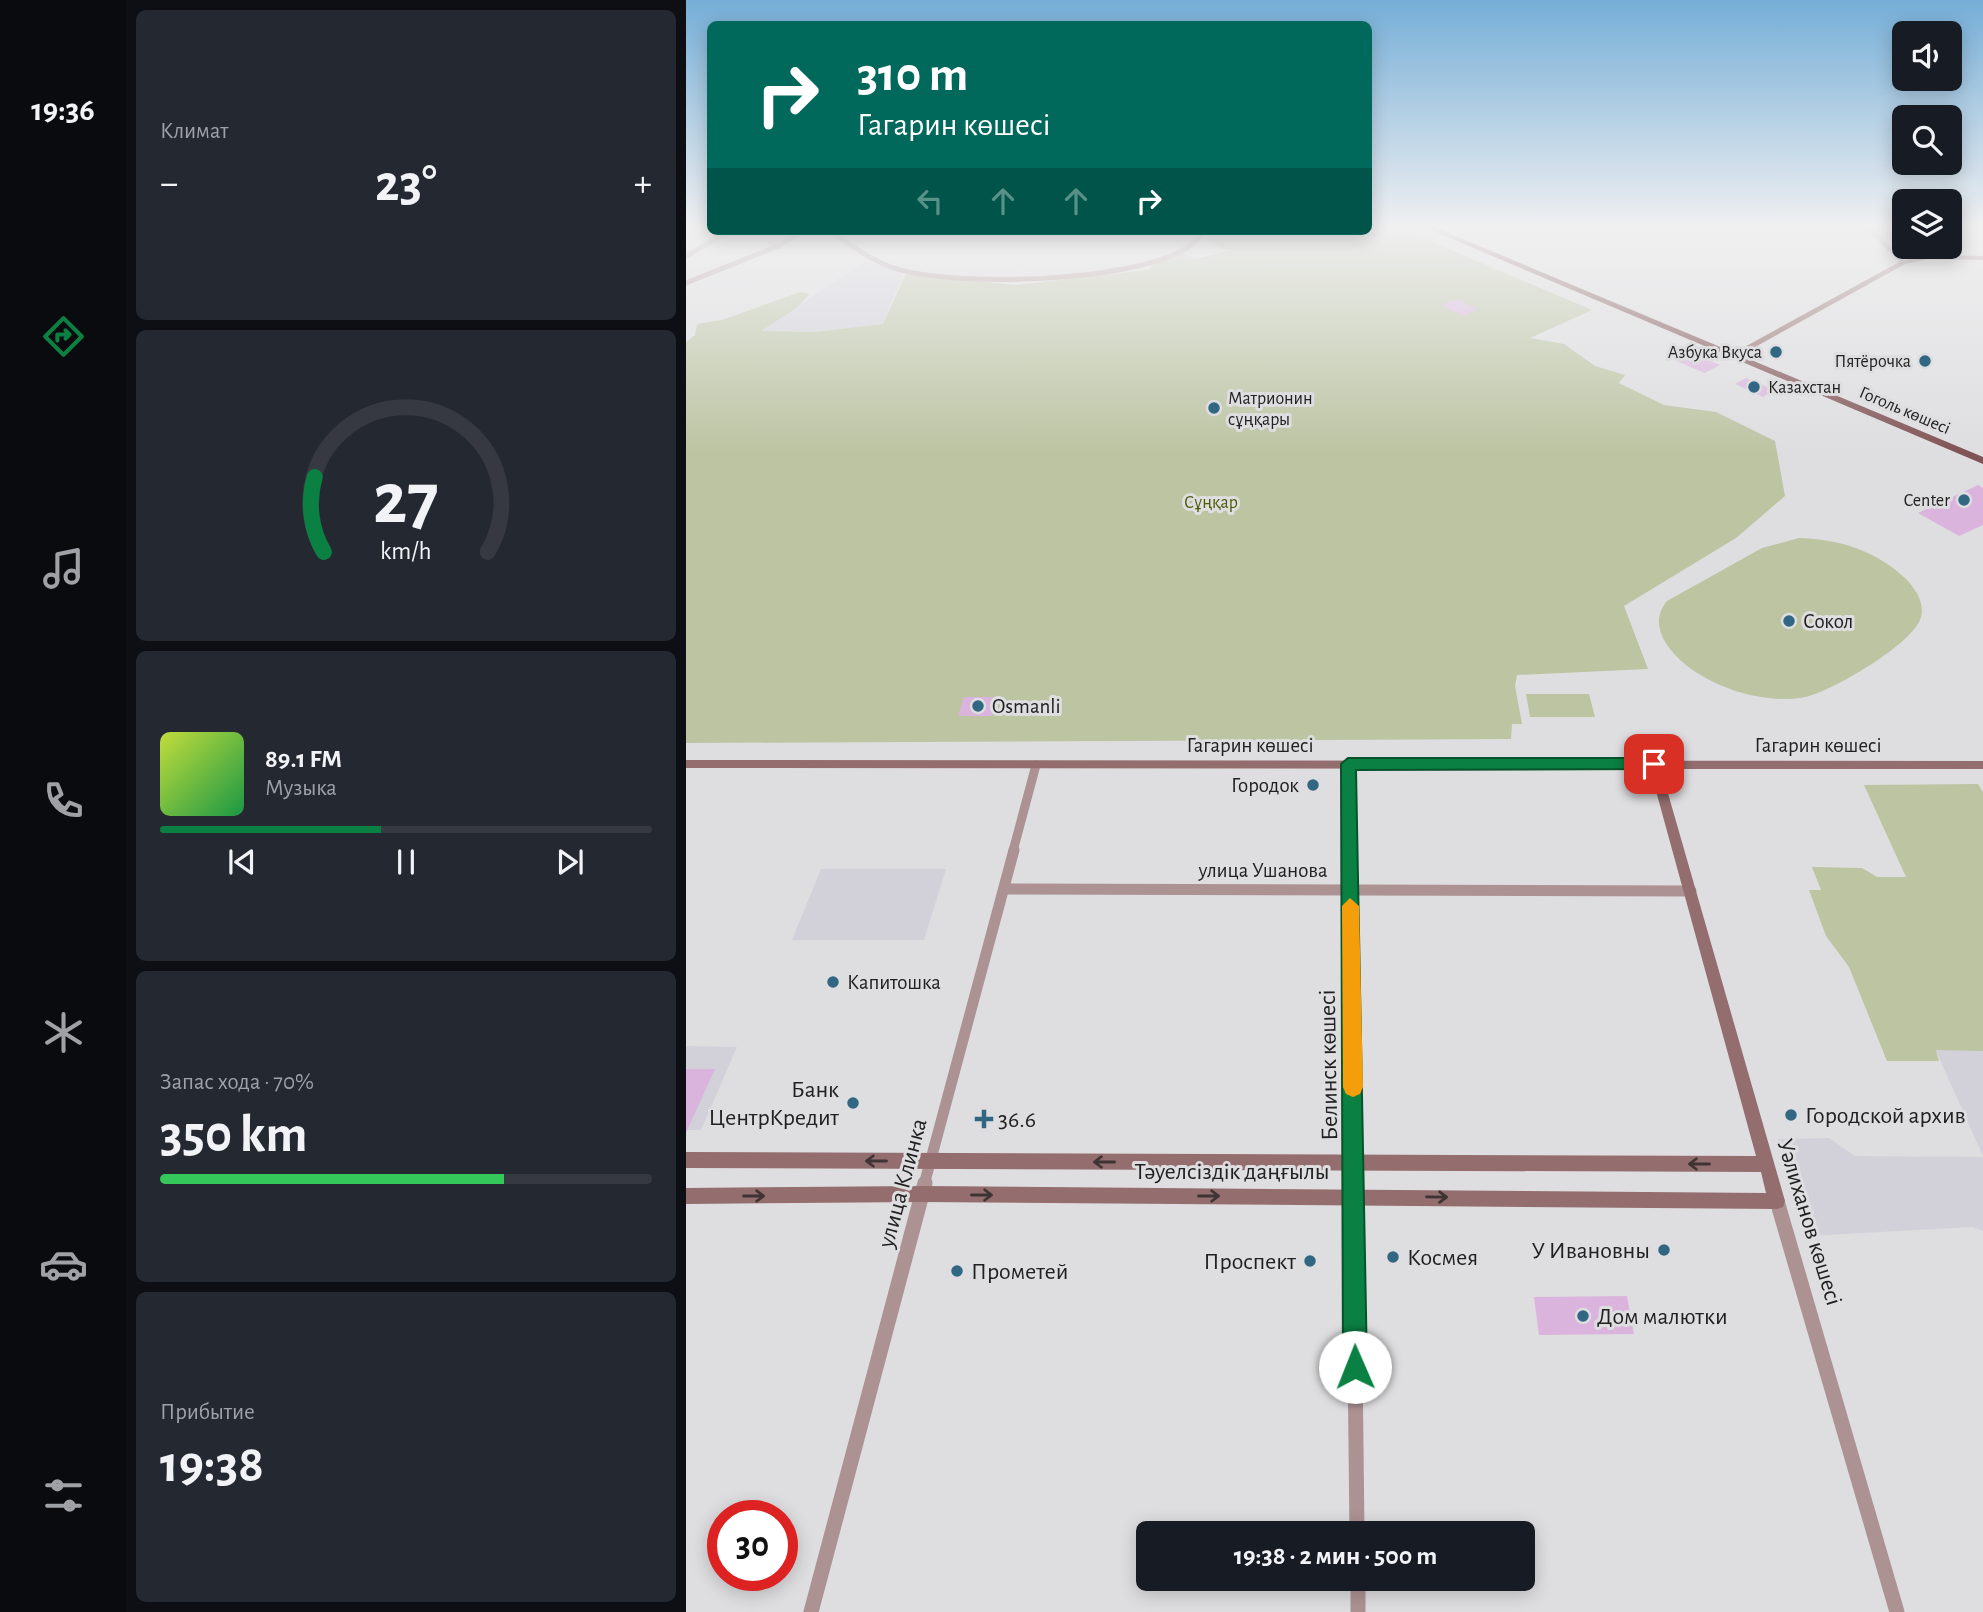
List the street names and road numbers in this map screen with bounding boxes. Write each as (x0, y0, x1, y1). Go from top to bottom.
street label: Гоголь көшесі (1856, 384, 1953, 438)
street label: Гагарин көшесі (1187, 735, 1313, 756)
street label: Гагарин көшесі (1755, 735, 1881, 756)
street label: улица Ушанова (1197, 860, 1328, 881)
street label: Белинск көшесі (1316, 989, 1342, 1141)
street label: улица Клинка (874, 1116, 932, 1251)
street label: Уәлиханов көшесі (1772, 1136, 1846, 1308)
street label: Тәуелсіздік даңғылы (1135, 1160, 1329, 1184)

